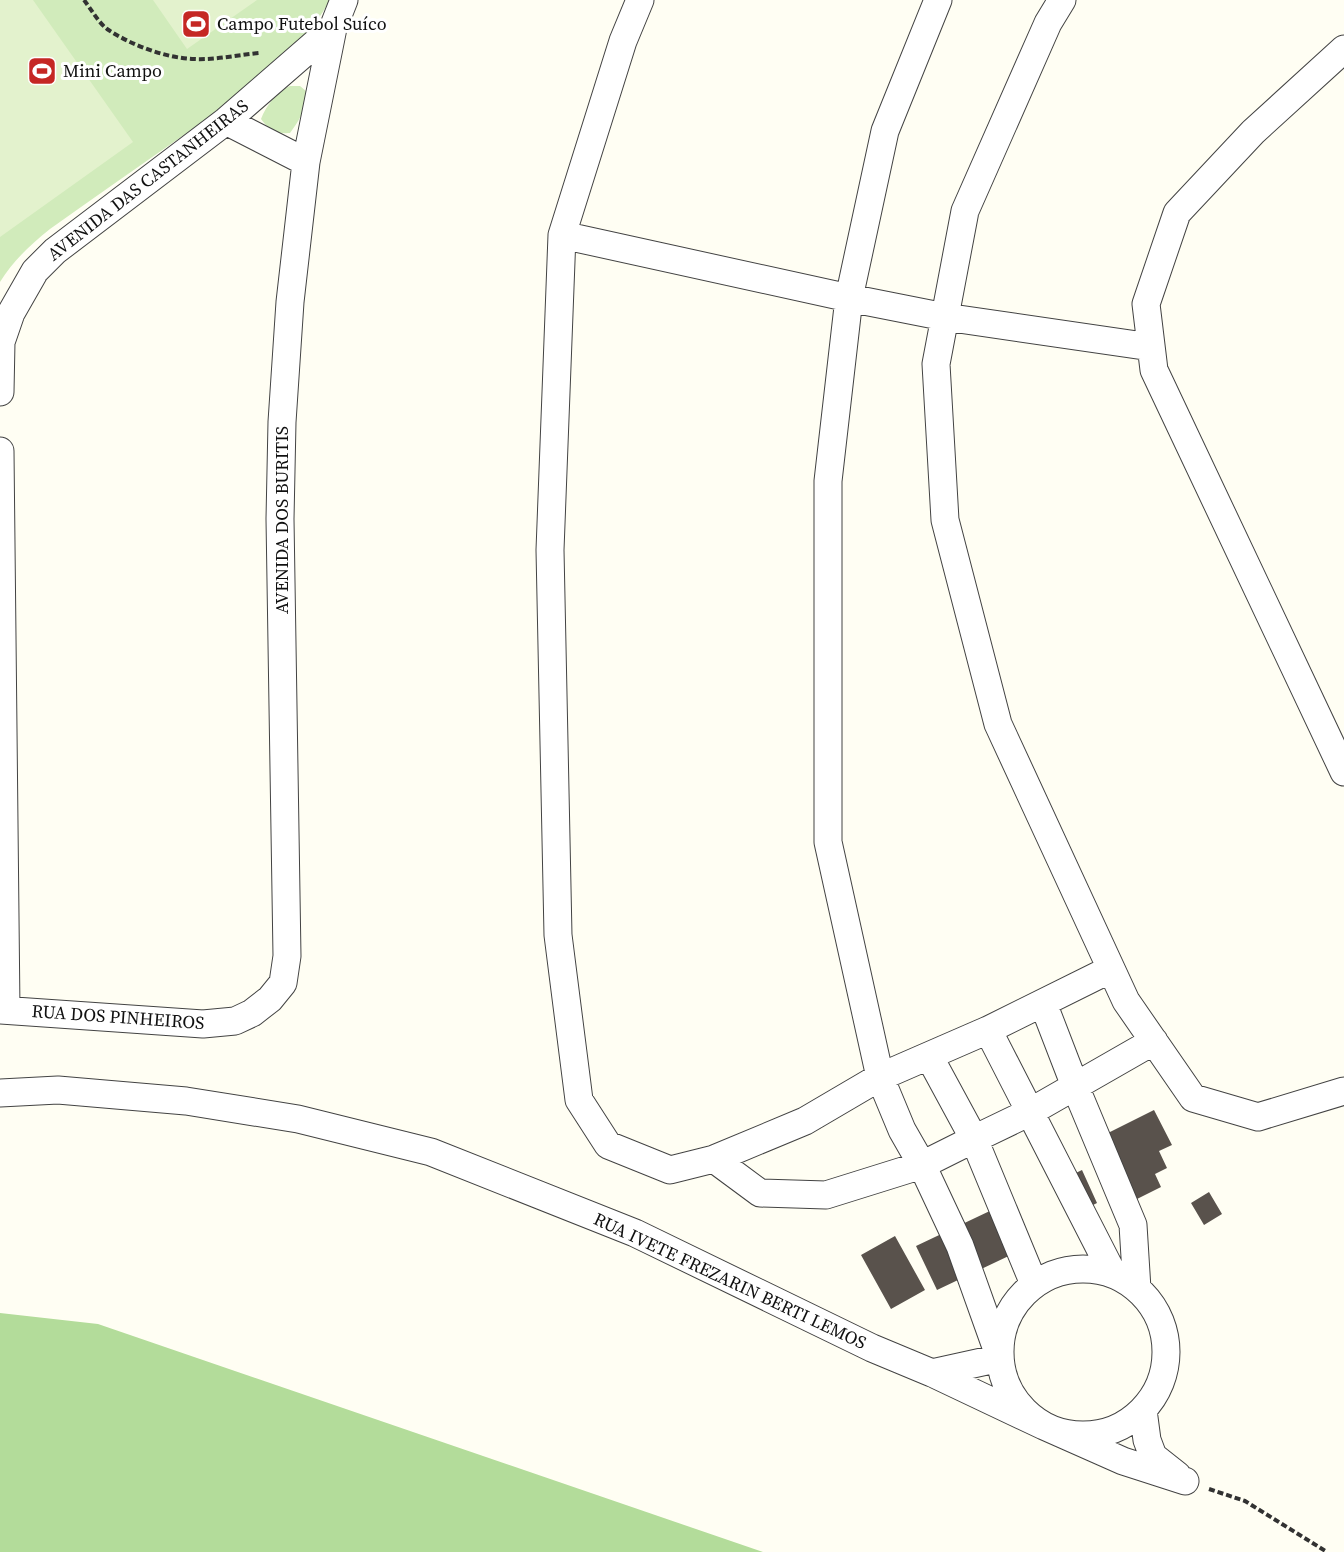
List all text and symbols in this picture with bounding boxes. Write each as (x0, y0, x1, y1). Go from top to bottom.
sports icon: Campo Futebol Suíco (180, 8, 212, 40)
place label: Campo Futebol Suíco (217, 11, 387, 36)
sports icon: Mini Campo (26, 55, 58, 87)
place label: Mini Campo (63, 58, 162, 83)
street label: AVENIDA DAS CASTANHEIRAS (42, 93, 253, 266)
street label: AVENIDA DOS BURITIS (269, 426, 294, 614)
street label: RUA DOS PINHEIROS (31, 998, 205, 1035)
street label: RUA IVETE FREZARIN BERTI LEMOS (590, 1206, 871, 1355)

